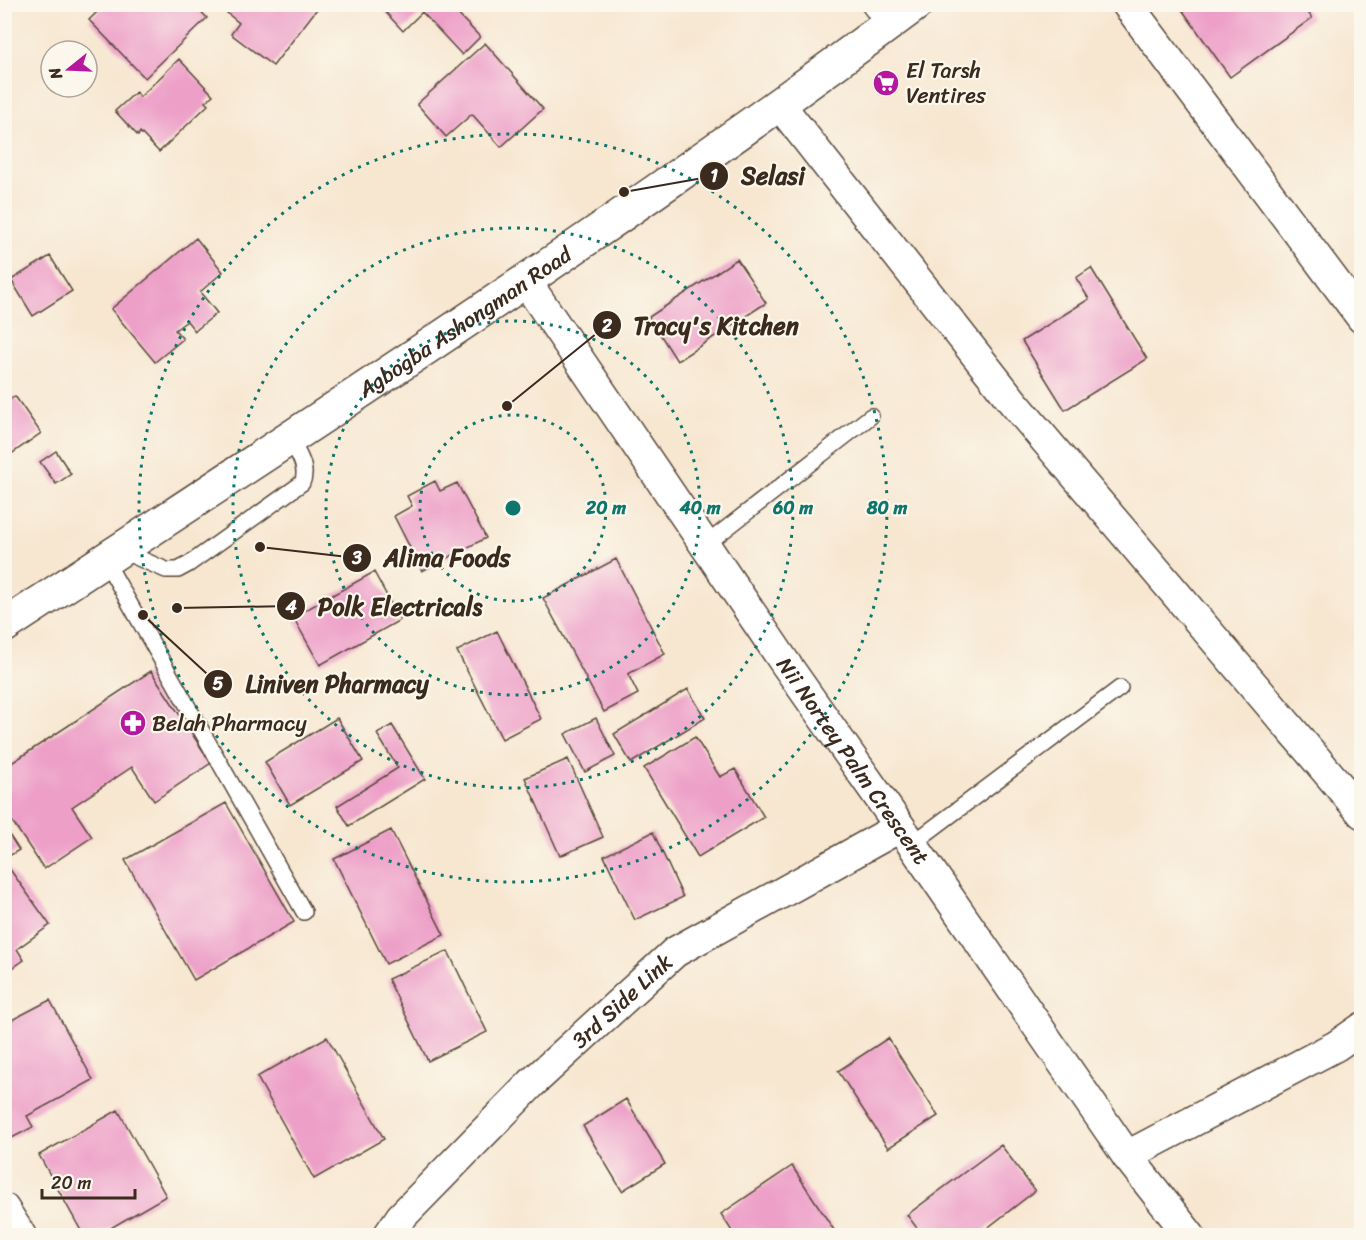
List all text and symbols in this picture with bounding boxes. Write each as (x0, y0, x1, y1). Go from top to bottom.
north arrow (39, 39, 99, 99)
place label: El Tarsh Ventires (906, 51, 987, 115)
text: N (39, 63, 71, 84)
supermarket icon: El Tarsh Ventires (871, 68, 901, 98)
callout: Selasi (699, 155, 817, 197)
text: Selasi (740, 155, 806, 197)
text: 1 (710, 160, 718, 192)
street label: Agbogba Ashongman Road (349, 235, 581, 409)
callout: Tracy's Kitchen (592, 304, 811, 346)
text: Tracy's Kitchen (633, 305, 799, 347)
text: 2 (601, 310, 613, 342)
text: 20 m (585, 492, 626, 524)
text: 40 m (678, 492, 721, 524)
text: 60 m (772, 492, 813, 524)
text: 80 m (866, 492, 908, 524)
centre of rings (503, 498, 523, 518)
callout: Alima Foods (342, 537, 523, 579)
text: Alima Foods (383, 537, 511, 579)
text: 3 (351, 542, 362, 574)
callout: Polk Electricals (276, 585, 495, 627)
text: Polk Electricals (318, 586, 484, 628)
text: 4 (284, 591, 297, 623)
street label: Nii Nortey Palm Crescent (766, 648, 940, 873)
callout: Liniven Pharmacy (203, 663, 440, 705)
text: Liniven Pharmacy (245, 663, 429, 705)
text: 5 (213, 668, 224, 700)
place label: Belah Pharmacy (152, 704, 307, 743)
pharmacy icon: Belah Pharmacy (118, 708, 148, 738)
street label: 3rd Side Link (562, 944, 682, 1058)
scale bar (42, 1162, 135, 1200)
text: 20 m (51, 1167, 91, 1199)

